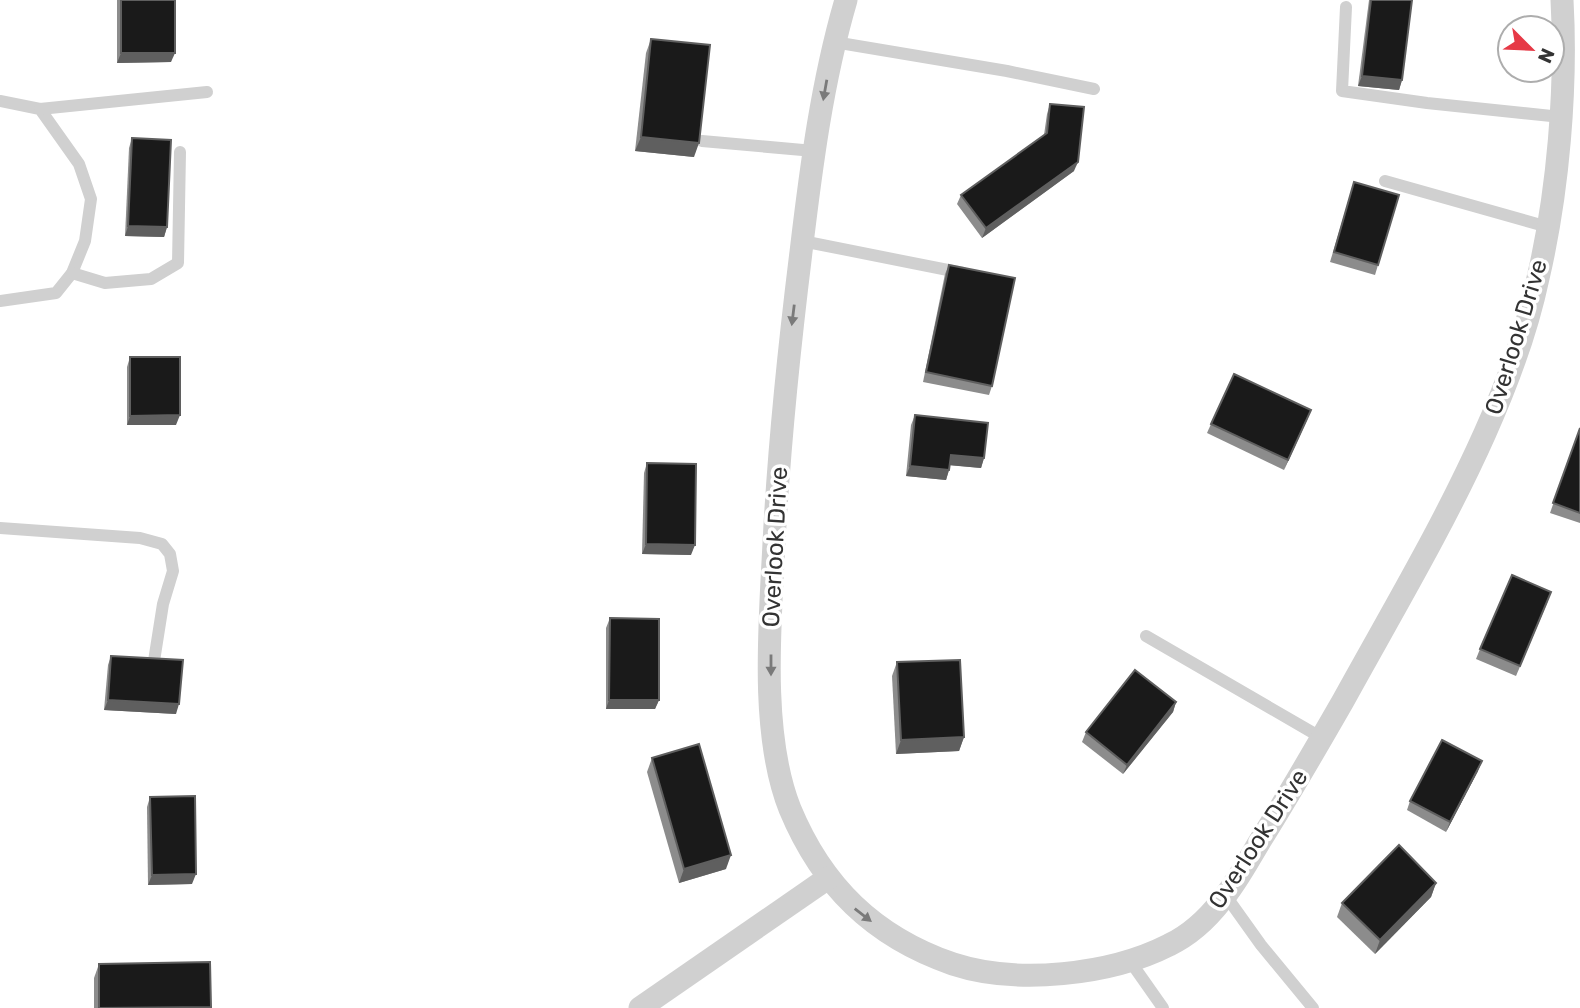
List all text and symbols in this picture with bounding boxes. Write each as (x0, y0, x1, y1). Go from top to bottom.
north arrow (1496, 14, 1566, 84)
text: N (1533, 45, 1559, 67)
one-way arrow (819, 79, 830, 101)
street label: Overlook Drive (1479, 256, 1553, 418)
one-way arrow (787, 305, 798, 327)
street label: Overlook Drive (757, 466, 793, 628)
one-way arrow (765, 654, 777, 676)
street label: Overlook Drive (1202, 764, 1314, 914)
one-way arrow (854, 907, 872, 921)

